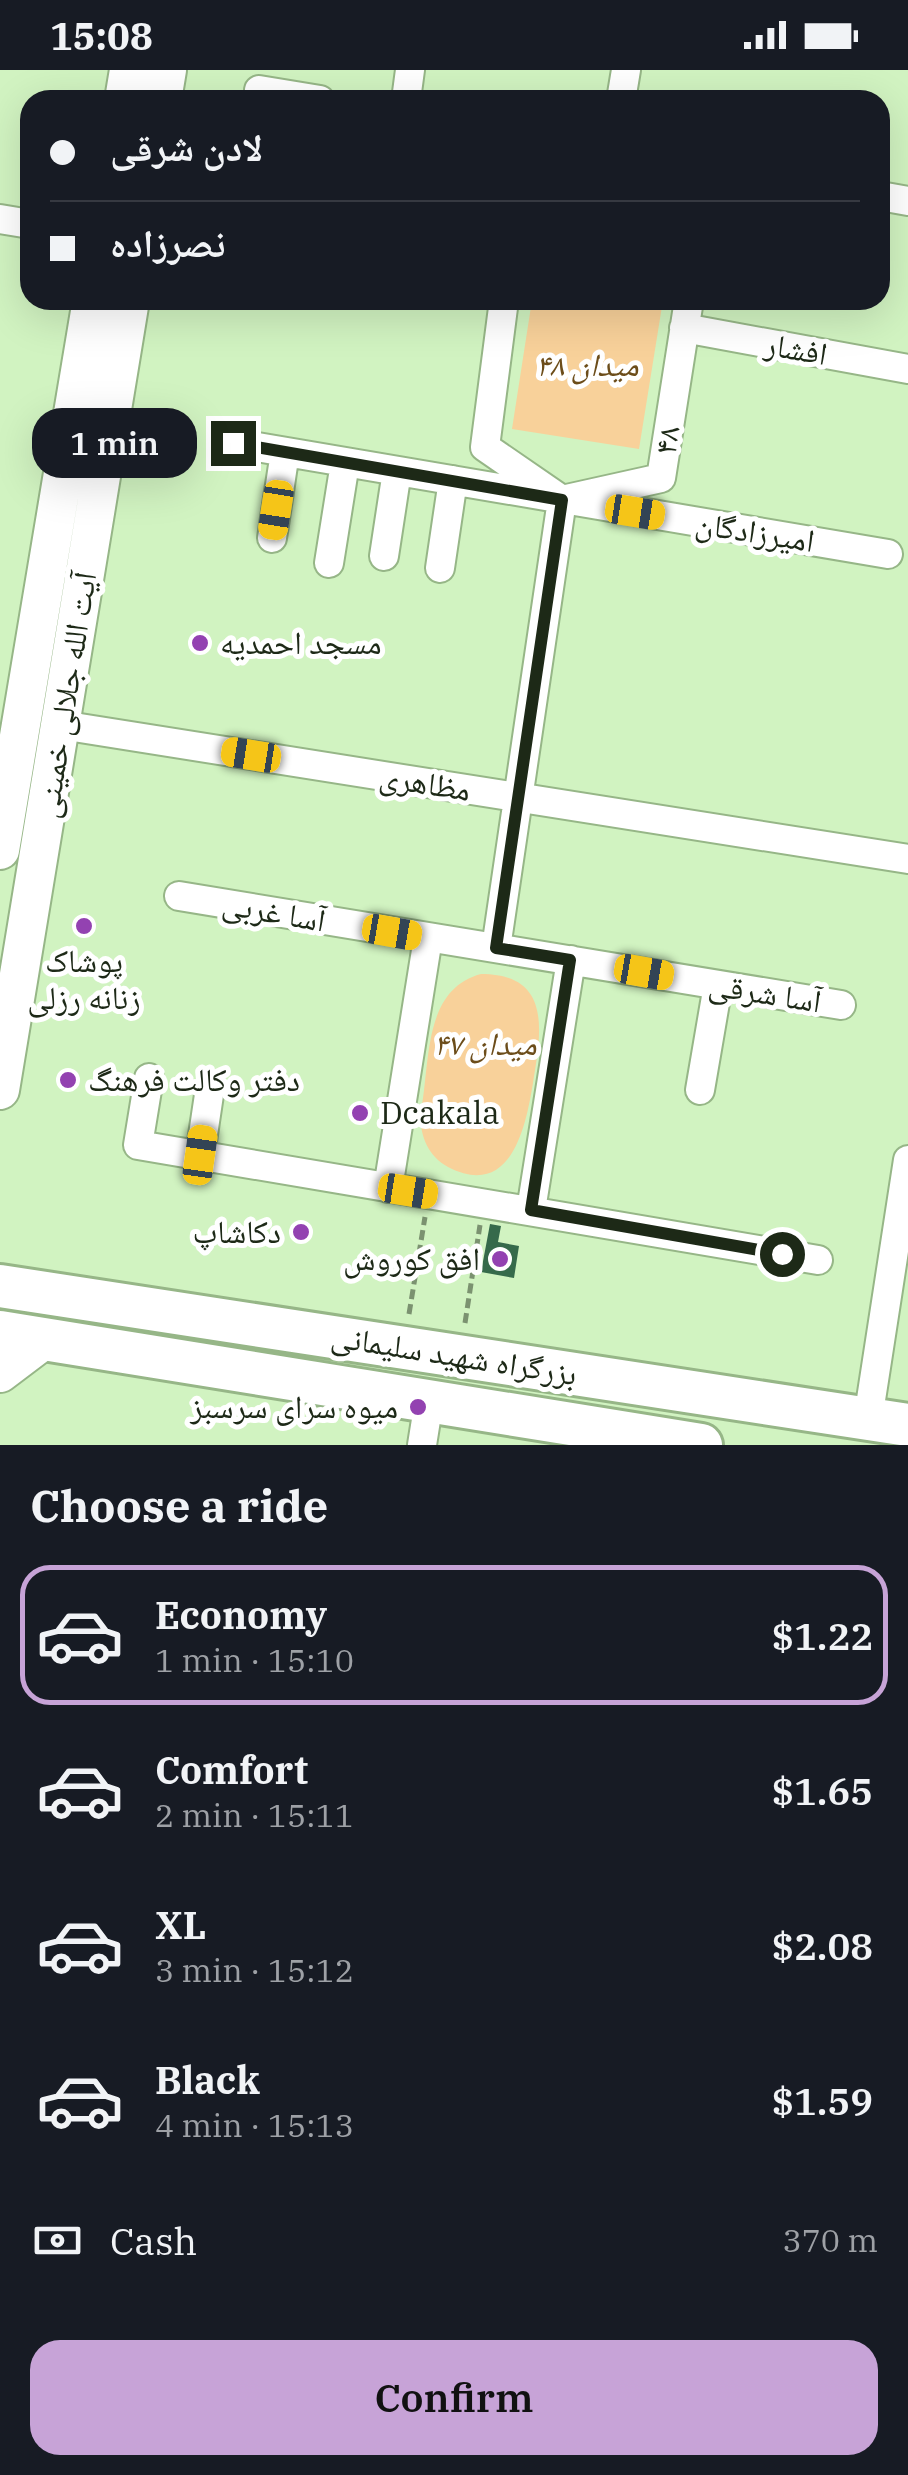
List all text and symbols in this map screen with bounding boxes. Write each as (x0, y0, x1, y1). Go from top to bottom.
text: 15:08 (50, 11, 153, 60)
text: لادن شرقی (110, 122, 263, 171)
text: نصرزاده (110, 218, 225, 267)
street label: افشار (761, 322, 831, 374)
park label: میدان ۴۸ (535, 343, 639, 385)
callout: 1 min (33, 408, 198, 478)
route end (211, 421, 256, 466)
text: 1 min (70, 422, 159, 464)
street label: ۴۸ (643, 422, 689, 457)
car (256, 478, 296, 542)
car (603, 492, 667, 532)
street label: امیرزادگان (693, 501, 818, 561)
street label: آيت الله جلالى خمينى (25, 568, 105, 821)
place label: مسجد احمدیه (220, 621, 382, 663)
marker: مسجد احمدیه (189, 632, 211, 654)
car (219, 735, 283, 775)
street label: مظاهری (377, 754, 474, 810)
street label: آسا غربی (219, 881, 330, 941)
car (360, 912, 424, 952)
marker: پوشاک زنانه رزلی (73, 915, 95, 937)
place label: پوشاک زنانه رزلی (27, 939, 141, 1018)
car (612, 952, 676, 992)
street label: آسا شرقی (706, 962, 825, 1022)
park label: میدان ۴۷ (433, 1022, 537, 1064)
place label: دفتر وکالت فرهنگ (88, 1058, 300, 1100)
marker: دفتر وکالت فرهنگ (57, 1069, 79, 1091)
place label: Dcakala (380, 1091, 500, 1133)
marker: Dcakala (349, 1102, 371, 1124)
car (181, 1123, 219, 1187)
car (376, 1171, 440, 1211)
place label: دکاشاپ (193, 1210, 281, 1252)
marker: دکاشاپ (290, 1221, 312, 1243)
route start (760, 1232, 805, 1277)
place label: افق کوروش (343, 1237, 480, 1279)
marker: افق کوروش (489, 1248, 511, 1270)
street label: بزرگراه شهید سلیمانی (328, 1314, 580, 1394)
place label: میوه سرای سرسبز (189, 1385, 398, 1427)
marker: میوه سرای سرسبز (407, 1396, 429, 1418)
text: Choose a ride (30, 1476, 328, 1534)
icon: car (35, 1590, 125, 1680)
text: Economy (155, 1590, 327, 1639)
text: $1.22 (771, 1611, 873, 1660)
text: 1 min · 15:10 (155, 1639, 354, 1681)
icon: car (35, 1745, 125, 1835)
text: Comfort (155, 1745, 308, 1794)
text: $1.65 (771, 1766, 873, 1815)
text: 2 min · 15:11 (155, 1794, 354, 1836)
icon: car (35, 1900, 125, 1990)
text: XL (155, 1900, 206, 1949)
text: $2.08 (771, 1921, 873, 1970)
text: 3 min · 15:12 (155, 1949, 354, 1991)
icon: car (35, 2055, 125, 2145)
text: Black (155, 2055, 260, 2104)
text: $1.59 (771, 2076, 873, 2125)
text: 4 min · 15:13 (155, 2104, 354, 2146)
icon: cash (30, 2213, 85, 2268)
text: Cash (110, 2216, 197, 2265)
text: 370 m (782, 2219, 878, 2261)
button: Confirm (30, 2340, 878, 2455)

